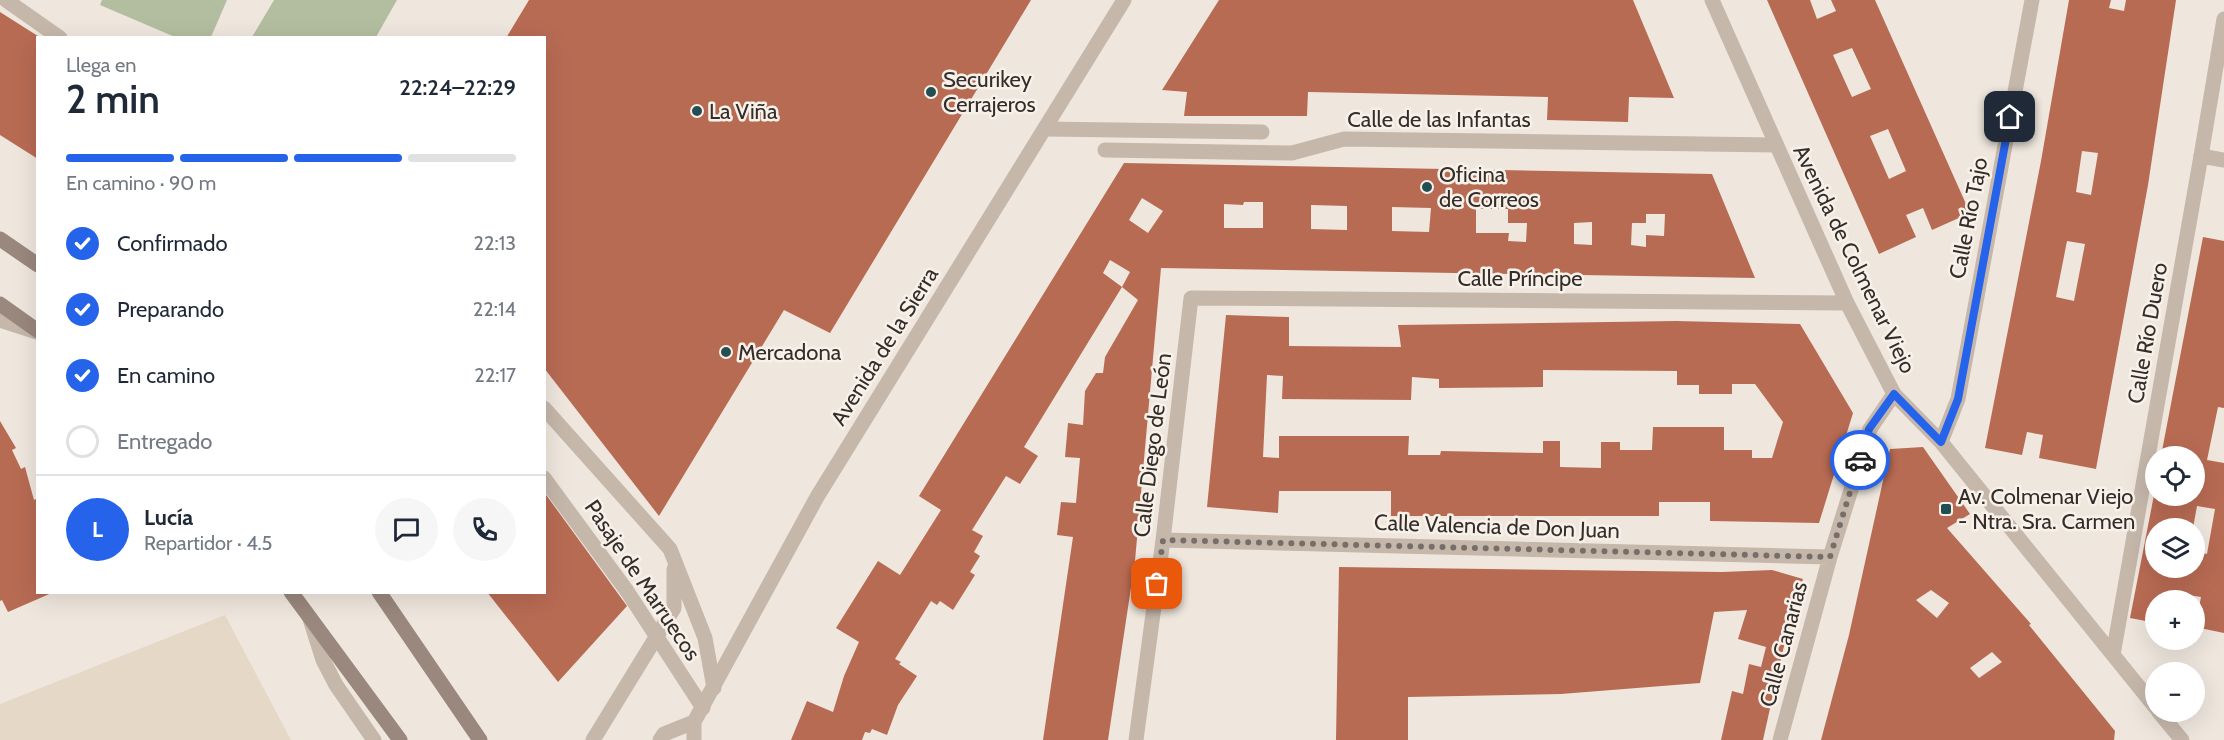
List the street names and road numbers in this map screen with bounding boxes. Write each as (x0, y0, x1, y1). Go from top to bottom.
street label: Calle de las Infantas (1347, 106, 1531, 133)
street label: Avenida de Colmenar Viejo (1787, 141, 1922, 378)
street label: Calle Río Tajo (1943, 155, 1993, 281)
street label: Calle Río Duero (2122, 260, 2173, 406)
street label: Avenida de la Sierra (825, 262, 944, 430)
street label: Calle Príncipe (1457, 265, 1583, 292)
street label: Calle Diego de León (1128, 351, 1177, 539)
street label: Pasaje de Marruecos (579, 495, 706, 666)
street label: Calle Valencia de Don Juan (1374, 509, 1620, 544)
street label: Calle Canarias (1754, 578, 1813, 710)

